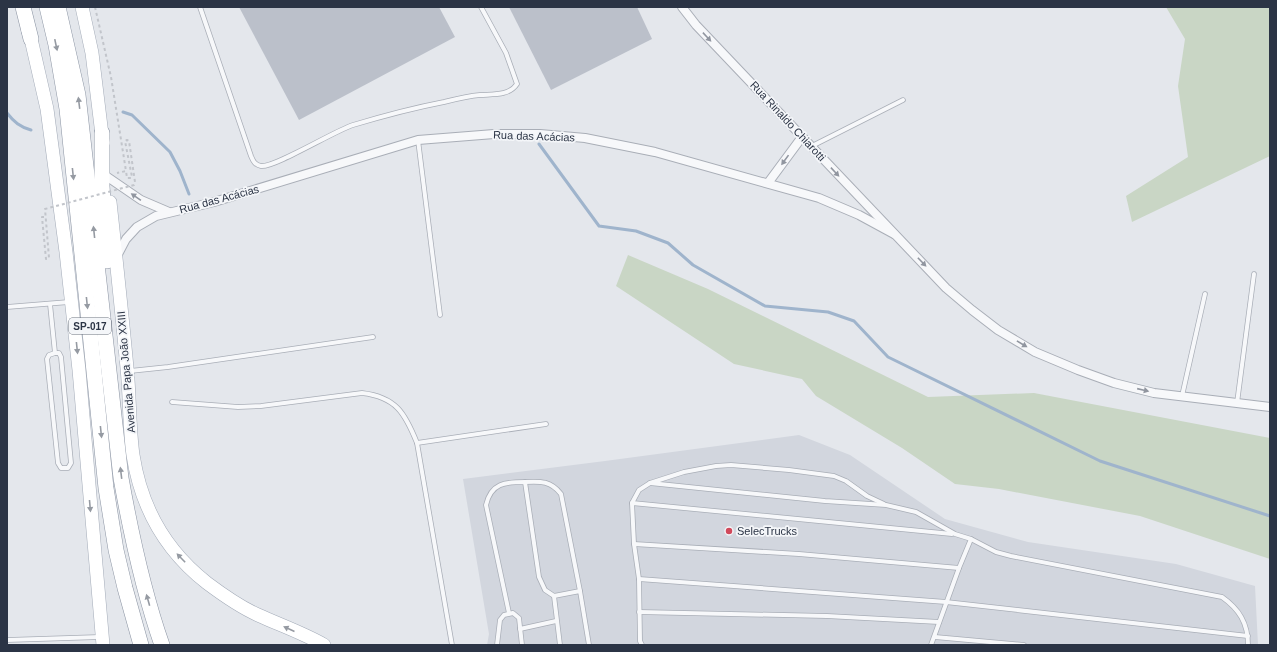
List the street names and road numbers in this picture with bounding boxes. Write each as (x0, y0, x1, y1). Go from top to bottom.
street label: Rua Rinaldo Chiarotti (748, 79, 828, 163)
street label: Rua das Acácias (493, 129, 576, 143)
street label: Rua das Acácias (178, 182, 261, 215)
street label: Avenida Papa João XXIII (115, 311, 137, 433)
road number: SP-017 (69, 318, 111, 334)

